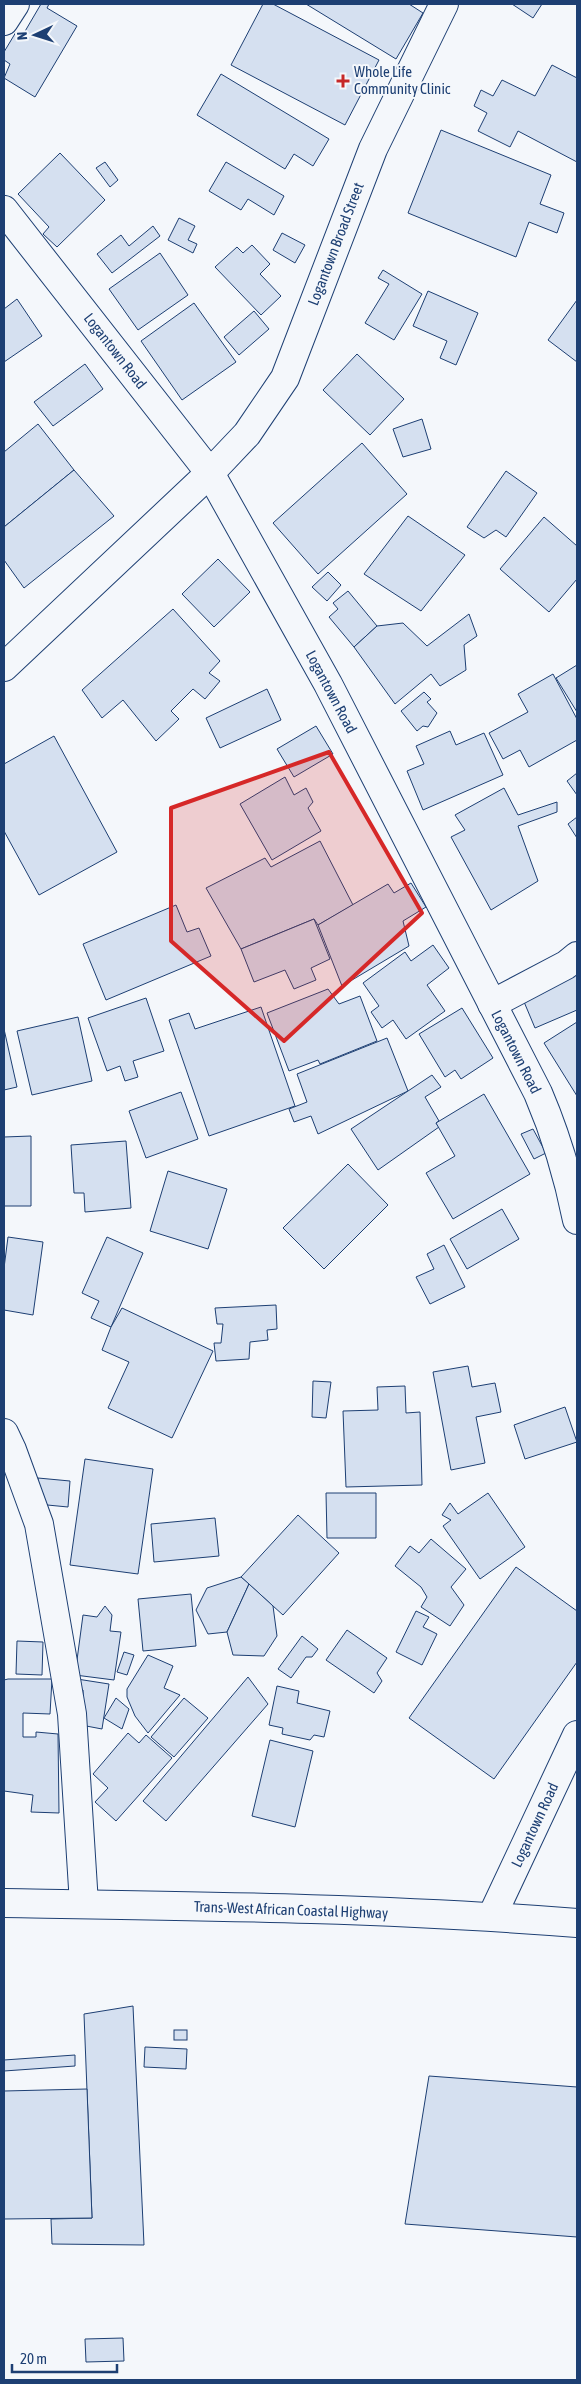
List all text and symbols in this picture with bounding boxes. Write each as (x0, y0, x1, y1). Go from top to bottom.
north arrow (10, 10, 60, 60)
text: N (14, 31, 30, 41)
place label: Whole Life Community Clinic (354, 63, 451, 97)
marker: Whole Life Community Clinic (336, 74, 350, 88)
street label: Logantown Broad Street (304, 180, 367, 308)
street label: Logantown Road (81, 310, 150, 392)
street label: Logantown Road (303, 647, 360, 736)
street label: Logantown Road (488, 1007, 545, 1096)
street label: Logantown Road (508, 1780, 562, 1870)
street label: Trans-West African Coastal Highway (194, 1898, 388, 1921)
scale bar (12, 2342, 118, 2374)
text: 20 m (20, 2350, 47, 2367)

